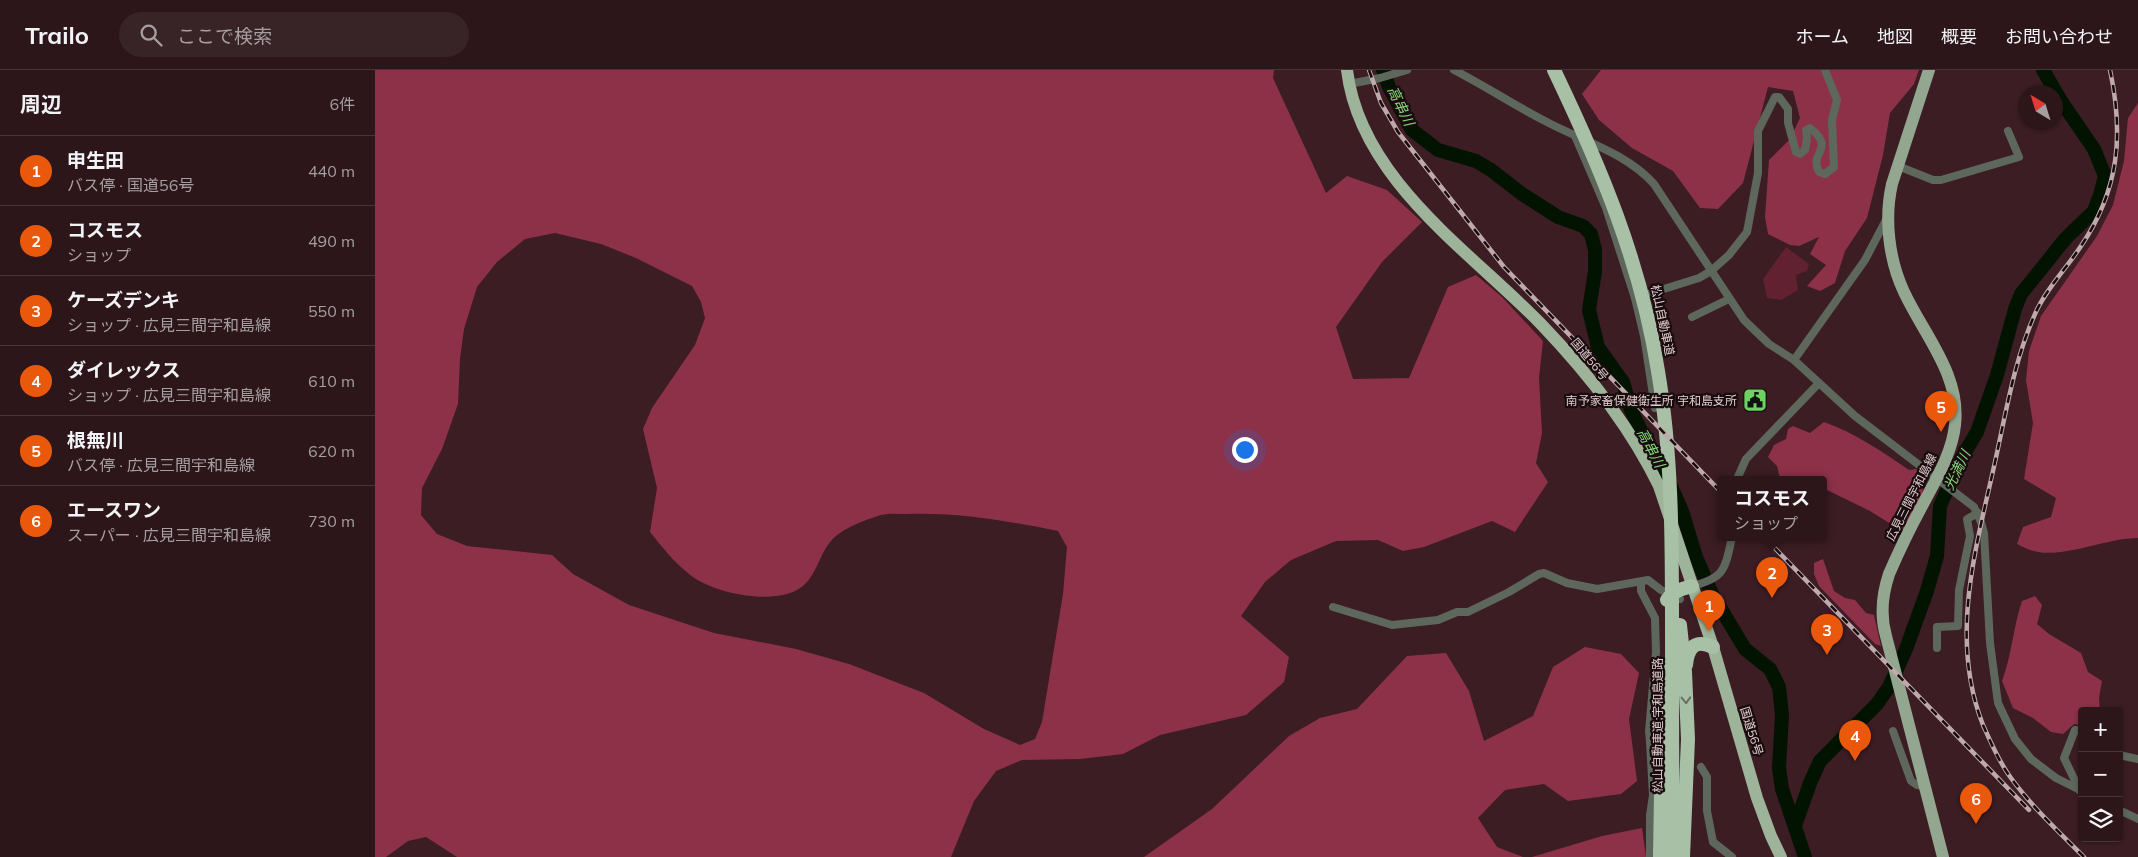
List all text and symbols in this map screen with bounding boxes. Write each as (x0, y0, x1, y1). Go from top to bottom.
search box (119, 12, 469, 57)
text: Trailo (25, 20, 89, 50)
icon: search (137, 21, 165, 49)
text: ここで検索 (177, 24, 272, 48)
text: ホーム (1796, 25, 1849, 48)
text: 地図 (1877, 25, 1913, 48)
text: 概要 (1941, 25, 1977, 48)
text: お問い合わせ (2005, 25, 2113, 48)
water label: 高串川 (1384, 83, 1419, 131)
north arrow (2018, 85, 2063, 130)
text: 周辺 (20, 91, 62, 117)
text: 6件 (329, 94, 355, 114)
text: 申生田 (67, 148, 124, 172)
text: 1 (31, 161, 41, 181)
text: 440 m (308, 161, 355, 181)
text: バス停 · 国道56号 (67, 175, 194, 195)
text: コスモス (67, 218, 143, 242)
text: 2 (31, 231, 41, 251)
text: 490 m (308, 231, 355, 251)
text: ショップ (67, 245, 131, 265)
street label: 松山自動車道 (1648, 283, 1678, 357)
text: ケーズデンキ (67, 288, 180, 312)
text: 3 (31, 301, 41, 321)
text: 550 m (308, 301, 355, 321)
text: ショップ · 広見三間宇和島線 (67, 315, 271, 335)
street label: 国道56号 (1568, 335, 1612, 383)
text: ダイレックス (67, 358, 180, 382)
text: 4 (31, 371, 41, 391)
text: 610 m (308, 371, 355, 391)
text: ショップ · 広見三間宇和島線 (67, 385, 271, 405)
public building icon: 南予家畜保健衛生所 宇和島支所 (1742, 387, 1768, 413)
pin: 5 (1925, 391, 1957, 432)
place label: 南予家畜保健衛生所 宇和島支所 (1566, 393, 1737, 408)
water label: 高串川 (1633, 425, 1670, 473)
text: 根無川 (67, 428, 124, 452)
your location (1232, 437, 1258, 463)
text: 5 (31, 441, 41, 461)
text: 620 m (308, 441, 355, 461)
water label: 光満川 (1940, 445, 1975, 493)
street label: 広見三間宇和島線 (1883, 451, 1939, 543)
text: バス停 · 広見三間宇和島線 (67, 455, 255, 475)
popup (1717, 476, 1827, 541)
text: コスモス (1734, 486, 1810, 510)
text: エースワン (67, 498, 161, 522)
text: 6 (31, 511, 41, 531)
text: 730 m (308, 511, 355, 531)
text: ショップ (1734, 513, 1798, 533)
text: スーパー · 広見三間宇和島線 (67, 525, 271, 545)
pin: 2 (1756, 557, 1788, 598)
pin: 1 (1693, 590, 1725, 631)
pin: 3 (1811, 614, 1843, 655)
street label: 松山自動車道;宇和島道路 (1650, 658, 1665, 792)
one-way arrow (1681, 696, 1691, 704)
street label: 国道56号 (1737, 705, 1767, 757)
map controls (2078, 707, 2123, 842)
button: + (2078, 707, 2123, 752)
pin: 4 (1839, 720, 1871, 761)
button: − (2078, 752, 2123, 797)
pin: 6 (1960, 783, 1992, 824)
button: layers (2078, 797, 2123, 842)

